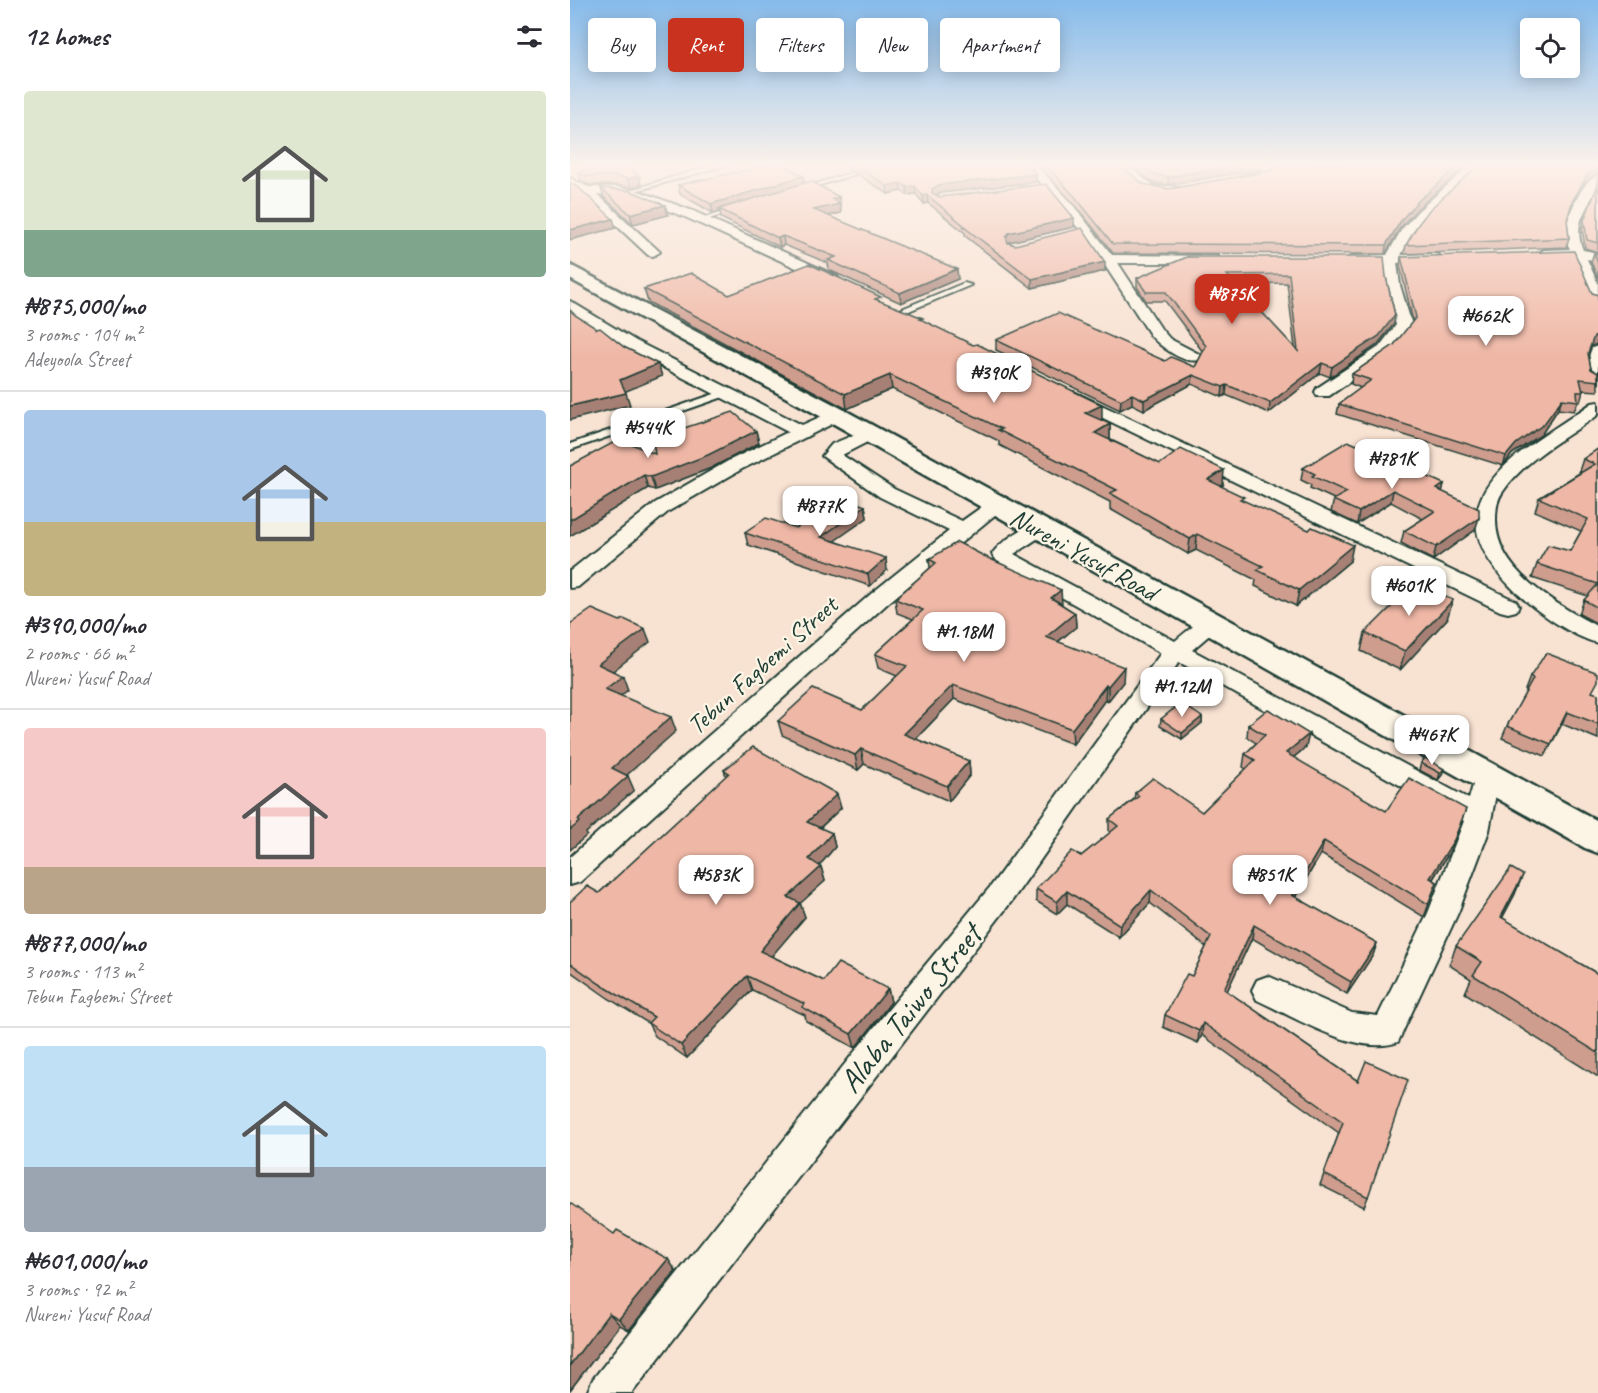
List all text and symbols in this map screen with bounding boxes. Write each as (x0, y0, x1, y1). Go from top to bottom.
chip: Buy (588, 18, 656, 72)
chip: Rent (668, 18, 744, 72)
chip: Filters (756, 18, 844, 72)
chip: New (856, 18, 928, 72)
chip: Apartment (940, 18, 1060, 72)
map controls (1520, 18, 1580, 78)
button: locate (1520, 18, 1580, 78)
text: 12 homes (24, 20, 109, 53)
icon: filters (513, 20, 546, 53)
icon: home (231, 130, 339, 238)
pin: ₦875K (1190, 274, 1274, 325)
text: ₦875K (1209, 281, 1255, 306)
text: ₦875,000/mo (24, 289, 145, 322)
pin: ₦662K (1444, 296, 1528, 347)
text: ₦662K (1462, 303, 1510, 328)
text: 3 rooms · 104 m² (24, 322, 141, 347)
text: Adeyoola Street (24, 347, 130, 372)
pin: ₦390K (952, 353, 1036, 404)
text: ₦390K (971, 360, 1017, 385)
pin: ₦544K (606, 408, 690, 459)
text: ₦544K (625, 415, 671, 440)
pin: ₦781K (1350, 439, 1434, 490)
text: ₦781K (1369, 446, 1415, 471)
icon: home (231, 449, 339, 557)
pin: ₦877K (778, 486, 862, 537)
text: ₦877K (797, 493, 843, 518)
street label: Nureni Yusuf Road (1004, 500, 1166, 610)
pin: ₦601K (1367, 566, 1451, 617)
text: ₦601K (1385, 573, 1433, 598)
street label: Tebun Fagbemi Street (680, 588, 846, 742)
text: ₦390,000/mo (24, 608, 145, 641)
pin: ₦1.18M (915, 612, 1013, 663)
text: ₦1.18M (936, 619, 992, 644)
text: 2 rooms · 66 m² (24, 641, 132, 666)
text: Nureni Yusuf Road (24, 666, 149, 691)
pin: ₦1.12M (1133, 667, 1231, 718)
text: ₦1.12M (1154, 674, 1210, 699)
pin: ₦467K (1390, 715, 1474, 766)
text: ₦467K (1408, 722, 1456, 747)
icon: home (231, 767, 339, 875)
pin: ₦583K (674, 855, 758, 906)
pin: ₦851K (1228, 855, 1312, 906)
text: ₦583K (693, 862, 739, 887)
text: ₦851K (1247, 862, 1293, 887)
street label: Alaba Taiwo Street (830, 912, 994, 1101)
text: ₦877,000/mo (24, 926, 145, 959)
text: 3 rooms · 113 m² (24, 959, 141, 984)
text: Tebun Fagbemi Street (24, 984, 171, 1009)
icon: home (231, 1085, 339, 1193)
text: ₦601,000/mo (24, 1244, 146, 1277)
text: 3 rooms · 92 m² (24, 1277, 132, 1302)
text: Nureni Yusuf Road (24, 1302, 149, 1327)

